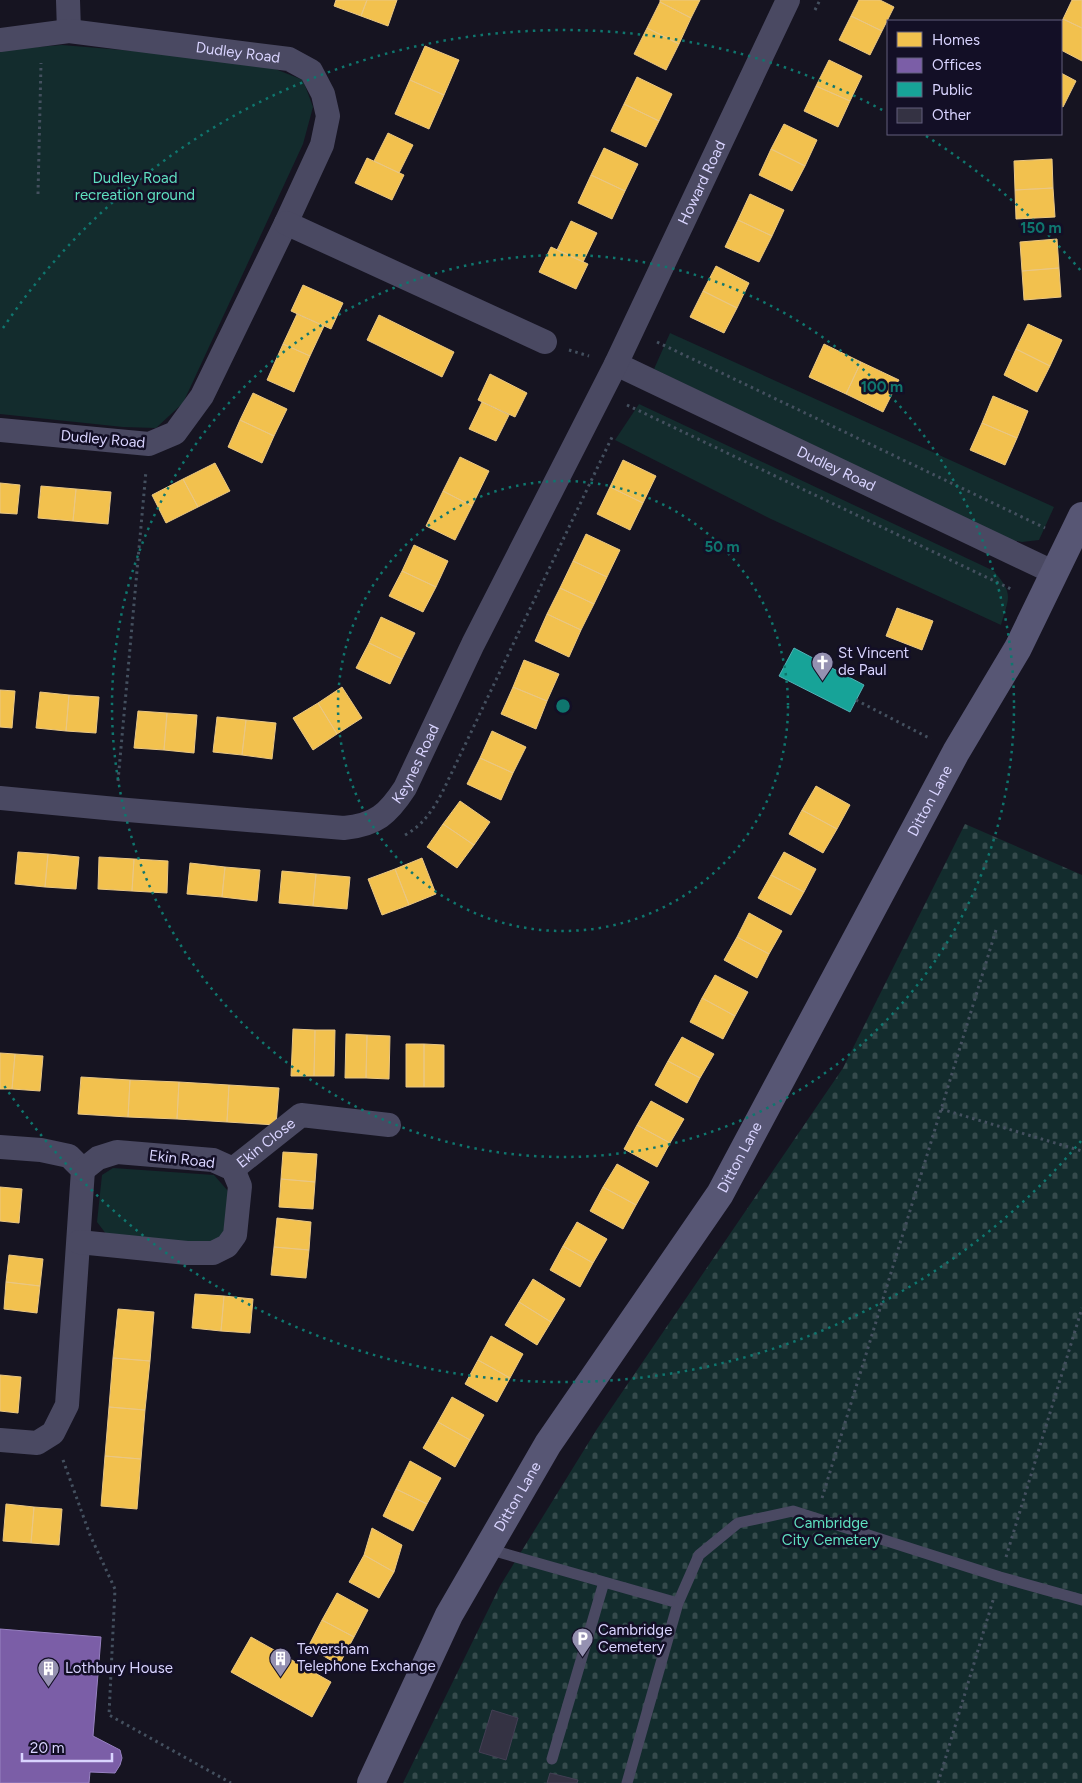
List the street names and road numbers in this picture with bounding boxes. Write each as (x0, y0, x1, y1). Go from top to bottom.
street label: Dudley Road (195, 38, 281, 67)
street label: Howard Road (674, 138, 729, 228)
street label: Dudley Road (60, 426, 146, 452)
street label: Dudley Road (794, 442, 879, 495)
street label: Keynes Road (388, 721, 443, 807)
street label: Ditton Lane (904, 762, 956, 839)
street label: Ekin Close (233, 1114, 299, 1172)
street label: Ditton Lane (713, 1119, 766, 1196)
street label: Ekin Road (148, 1146, 216, 1172)
street label: Ditton Lane (490, 1458, 545, 1535)

